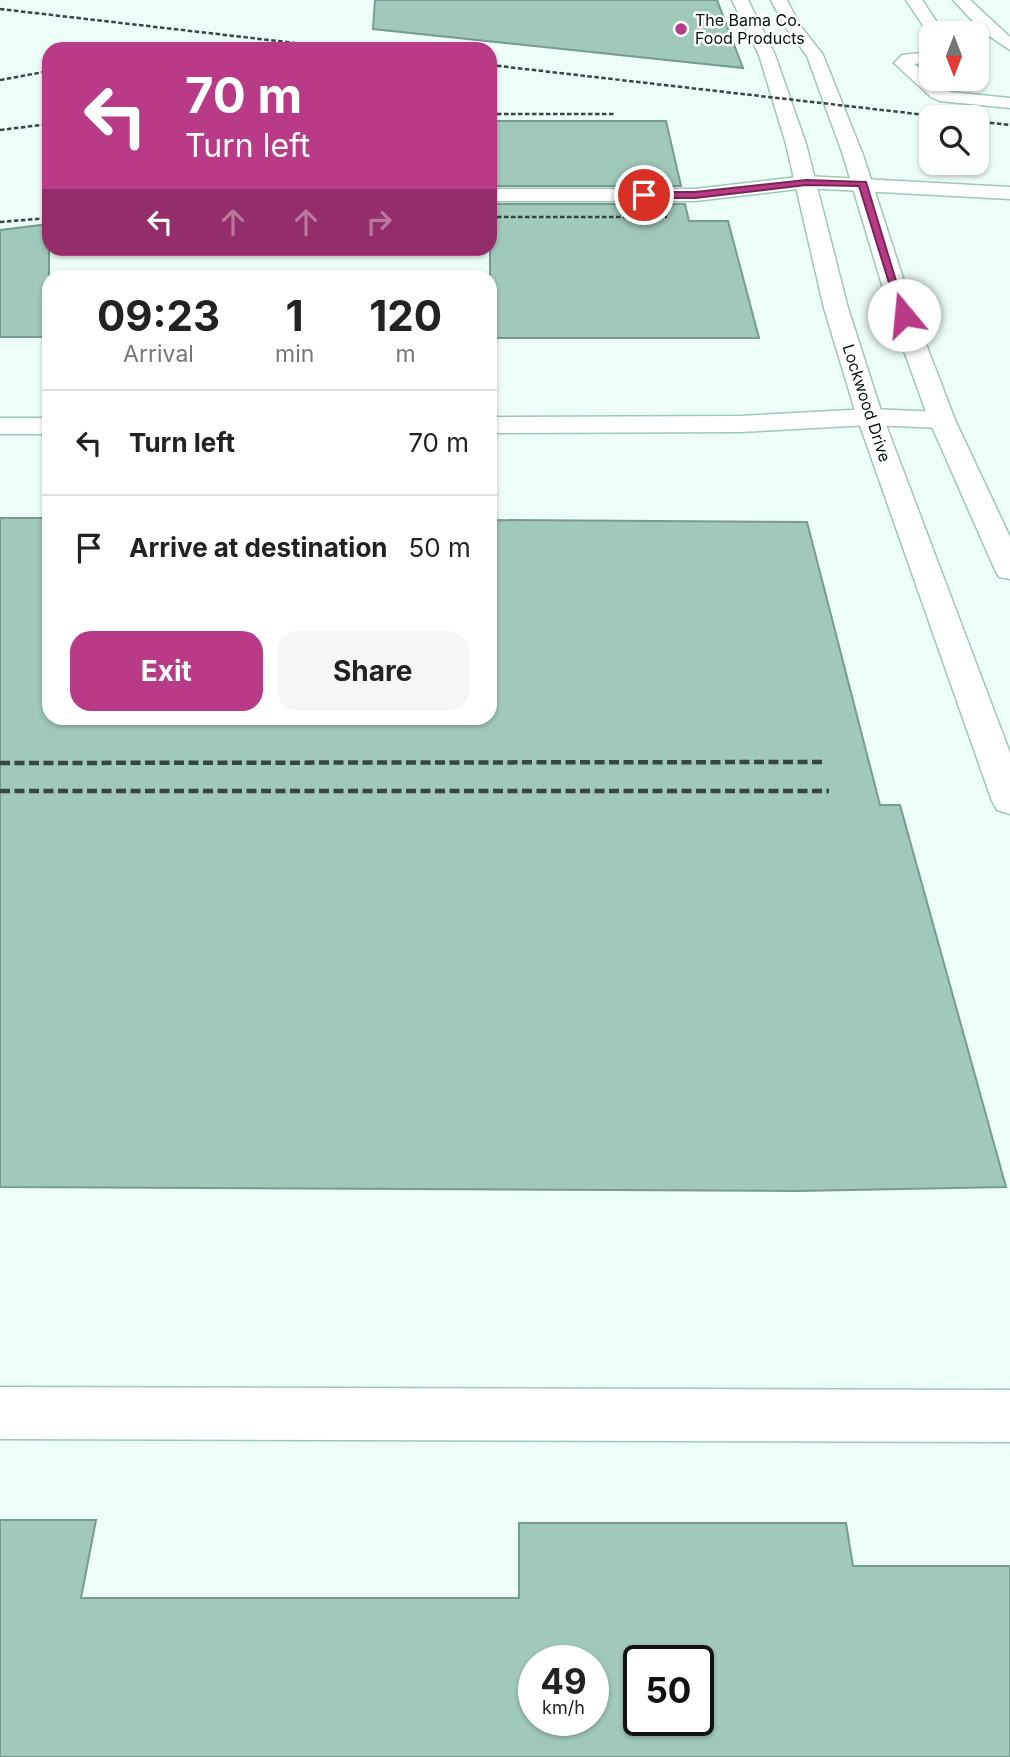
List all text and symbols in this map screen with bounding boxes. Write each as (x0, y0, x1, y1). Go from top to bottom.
place label: The Bama Co. Food Products (695, 10, 805, 48)
marker: The Bama Co. Food Products (673, 21, 689, 37)
north arrow (919, 21, 989, 91)
map controls (919, 21, 989, 175)
text: 70 m (185, 66, 302, 125)
icon: left (70, 70, 161, 161)
button: search (919, 105, 989, 175)
text: Turn left (185, 126, 310, 165)
pin (614, 165, 674, 225)
icon: arrive (625, 176, 663, 214)
icon: left (141, 203, 179, 241)
icon: ahead (214, 203, 252, 241)
icon: ahead (287, 203, 325, 241)
icon: right (360, 203, 398, 241)
position arrow (867, 278, 941, 352)
text: 09:23 (97, 290, 220, 341)
text: 1 (286, 290, 304, 341)
text: 120 (369, 290, 442, 341)
text: Arrival (123, 340, 194, 368)
text: min (275, 340, 314, 368)
text: m (396, 340, 416, 368)
street label: Lockwood Drive (839, 342, 895, 464)
icon: left (70, 424, 108, 462)
text: Turn left (129, 427, 235, 458)
text: 70 m (408, 427, 469, 458)
icon: arrive (70, 529, 108, 567)
text: Arrive at destination (129, 532, 388, 563)
text: 50 m (409, 532, 471, 563)
button: Exit (70, 631, 263, 711)
button: Share (277, 631, 469, 711)
speed limit sign: 50 (623, 1645, 714, 1736)
text: 49 (540, 1660, 587, 1702)
text: km/h (542, 1697, 585, 1718)

